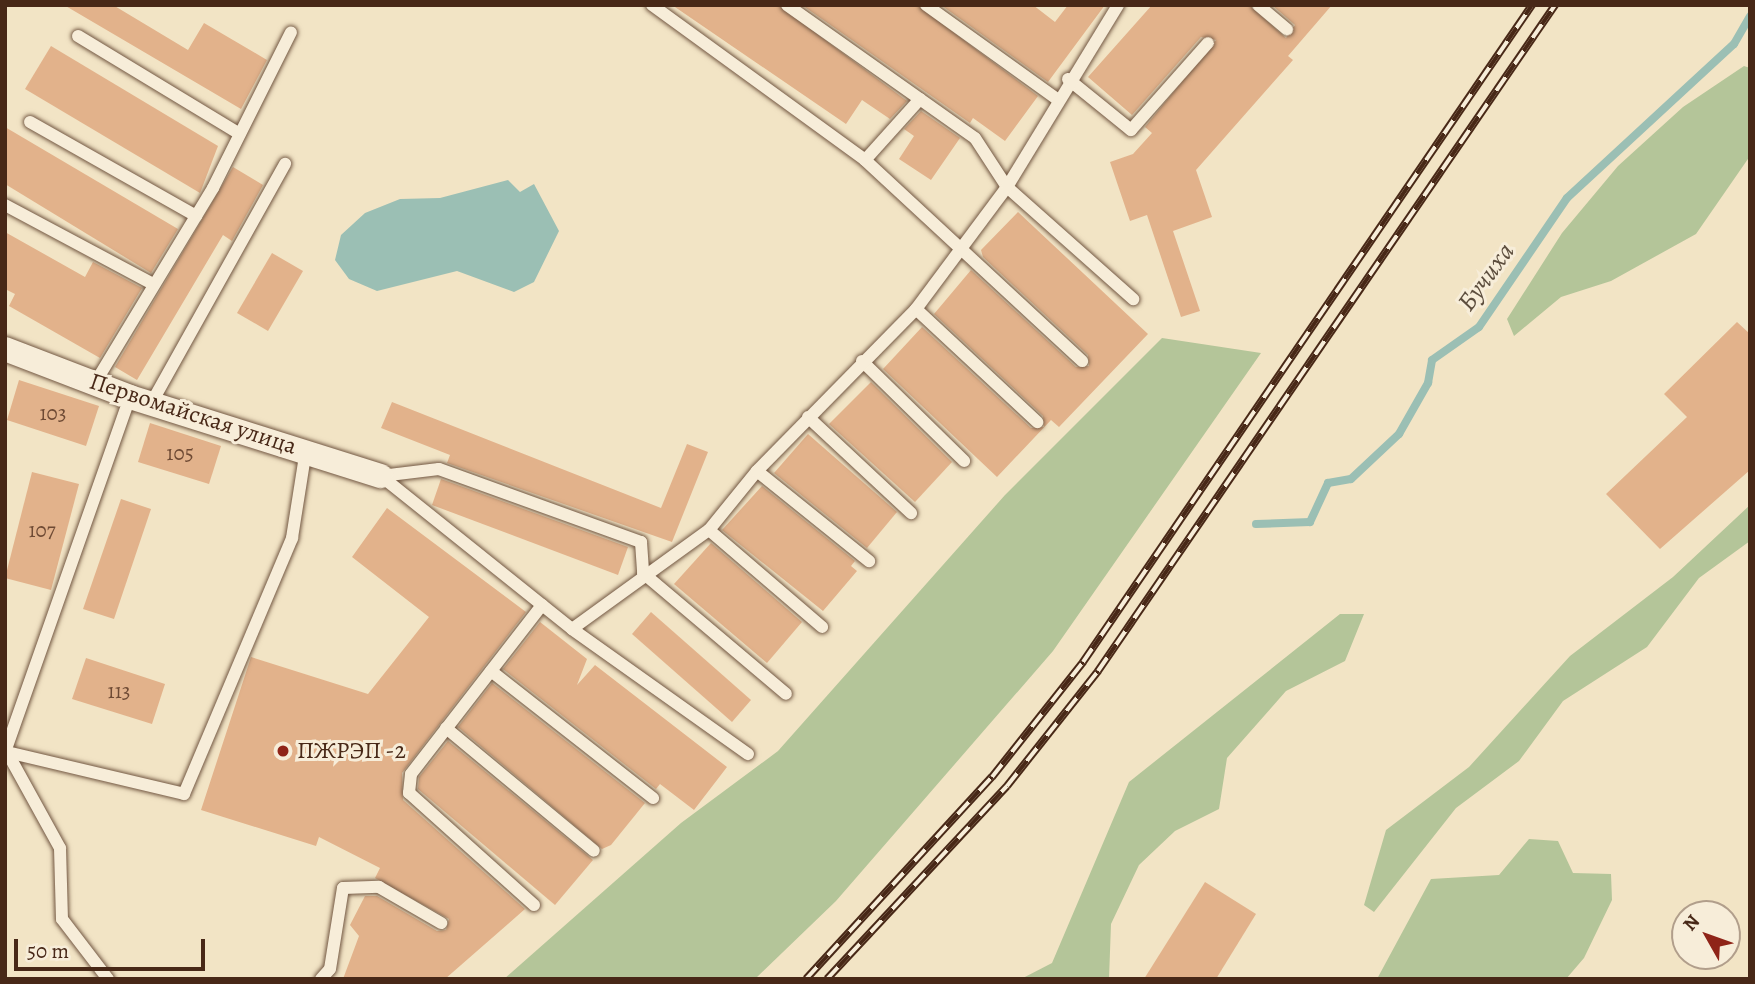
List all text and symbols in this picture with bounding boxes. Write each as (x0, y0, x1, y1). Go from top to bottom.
water label: Бучиха (1451, 237, 1521, 317)
street label: Первомайская улица (86, 367, 300, 461)
house number: 103 (39, 400, 67, 426)
house number: 105 (166, 440, 194, 466)
house number: 107 (28, 517, 56, 543)
house number: 113 (107, 678, 131, 704)
place label: ПЖРЭП -2 (297, 737, 406, 765)
marker: ПЖРЭП -2 (275, 743, 291, 759)
north arrow (1671, 900, 1741, 970)
text: N (1677, 909, 1706, 936)
scale bar (18, 925, 208, 969)
text: 50 m (27, 937, 69, 965)

